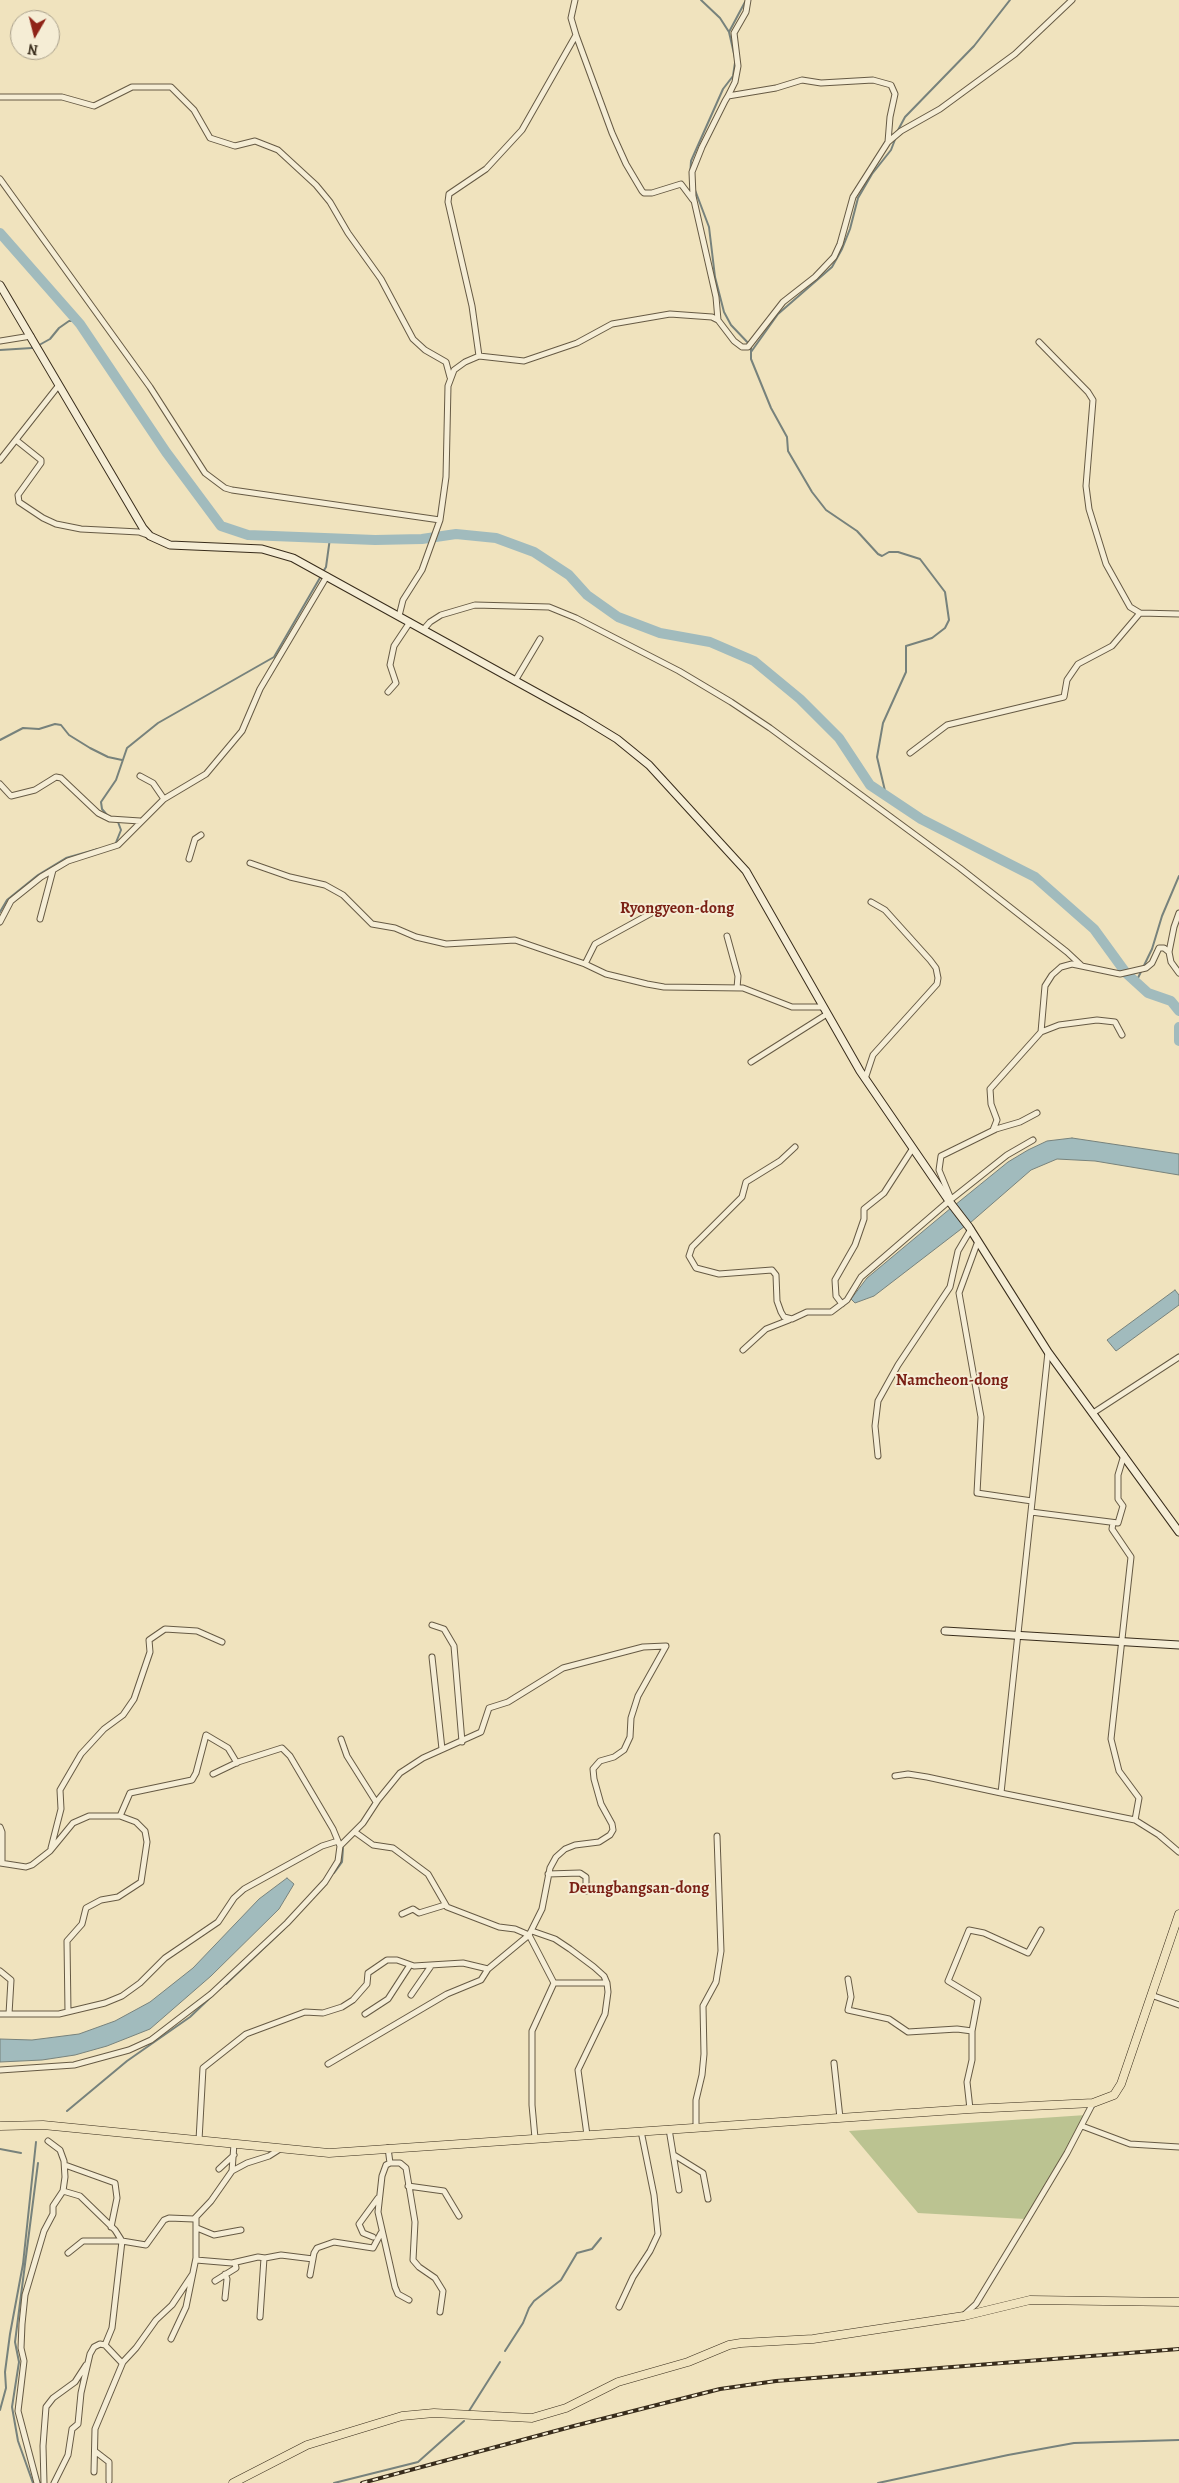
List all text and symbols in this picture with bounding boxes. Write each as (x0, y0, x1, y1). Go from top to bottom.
north arrow (10, 10, 60, 60)
text: N (27, 39, 39, 59)
district label: Ryongyeon-dong (620, 899, 734, 919)
district label: Namcheon-dong (896, 1371, 1008, 1391)
district label: Deungbangsan-dong (569, 1879, 709, 1899)

